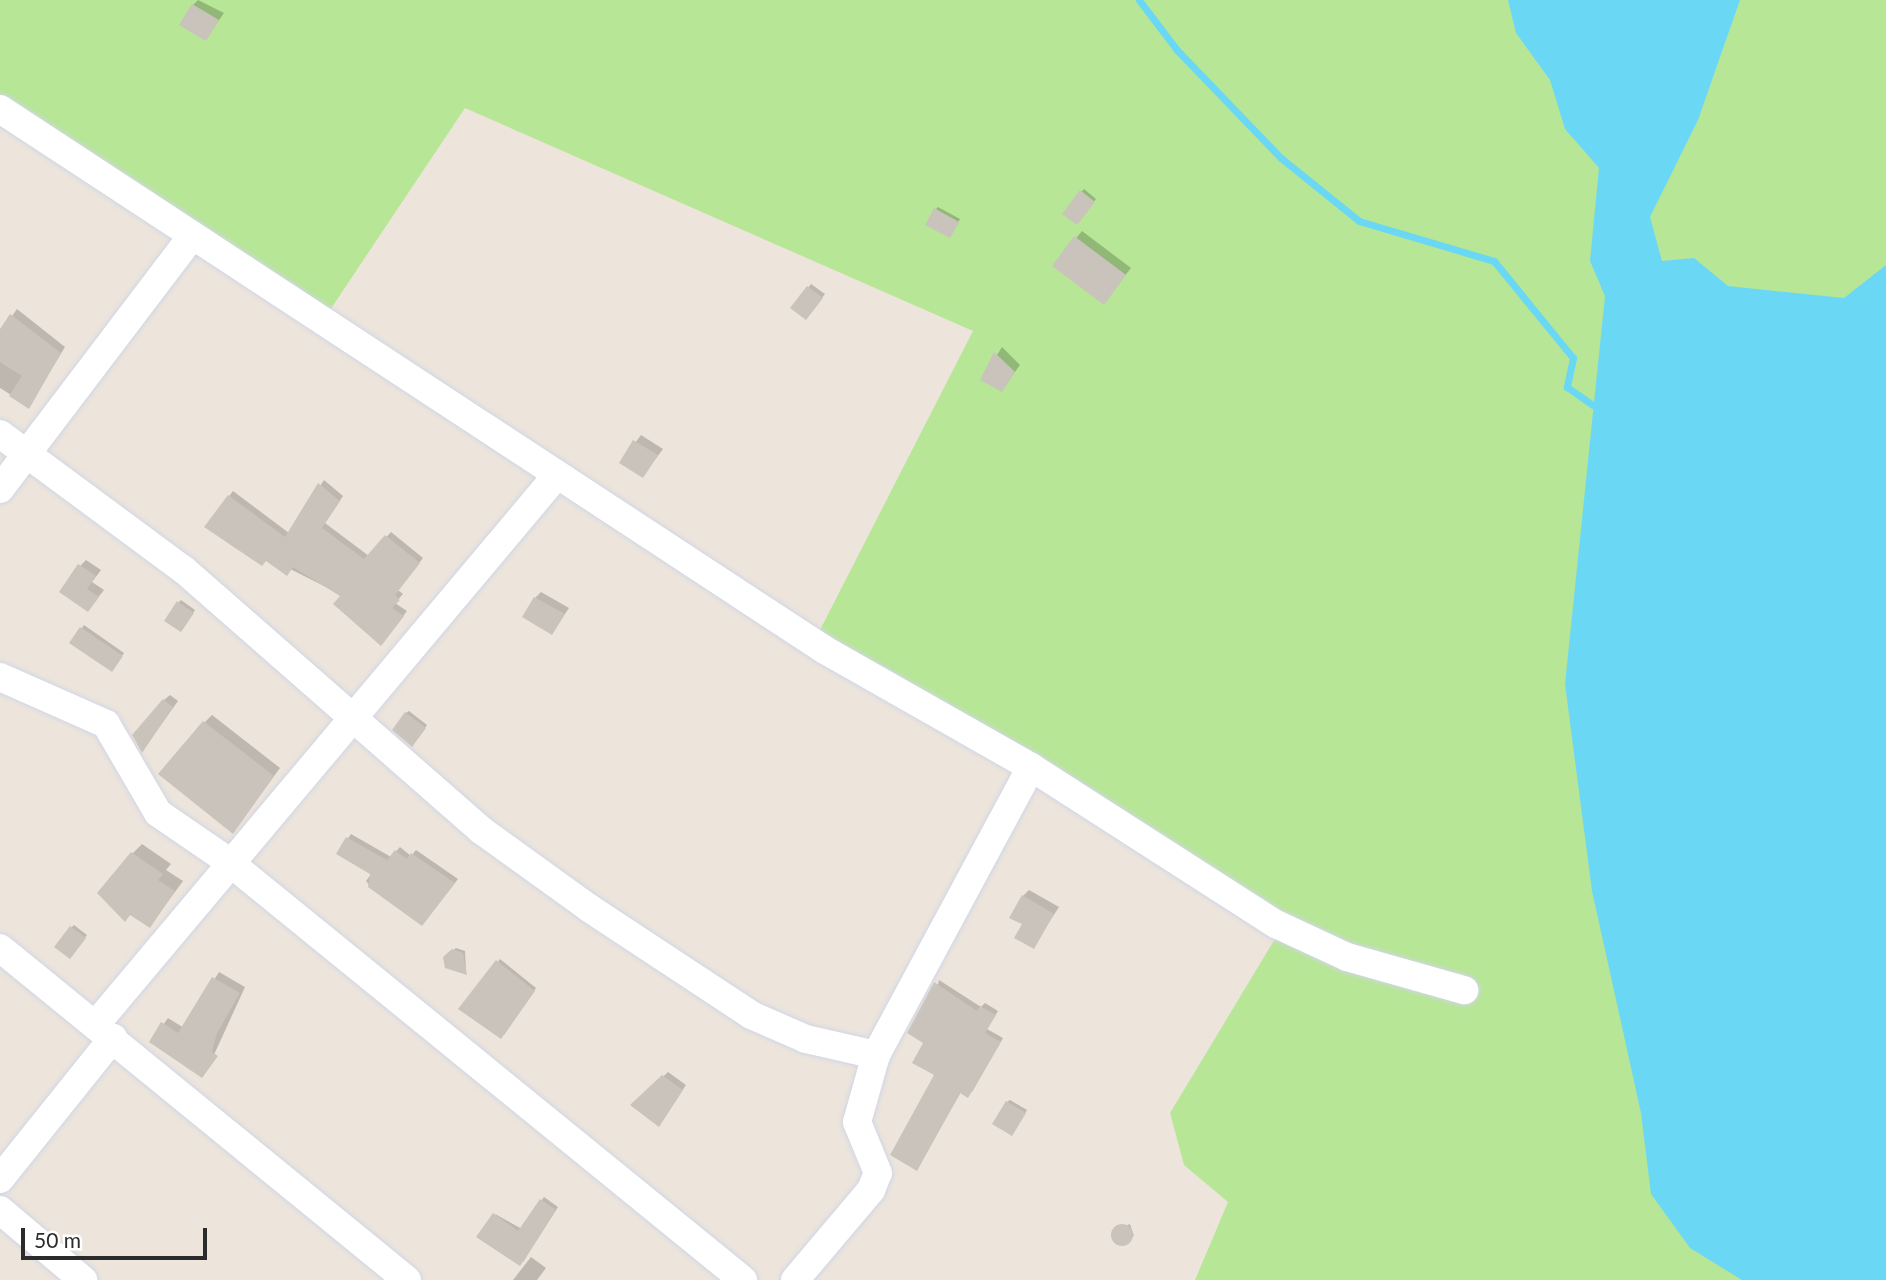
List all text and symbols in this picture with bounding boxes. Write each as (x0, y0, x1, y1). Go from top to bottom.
scale bar (24, 1214, 210, 1258)
text: 50 m (34, 1227, 81, 1252)

